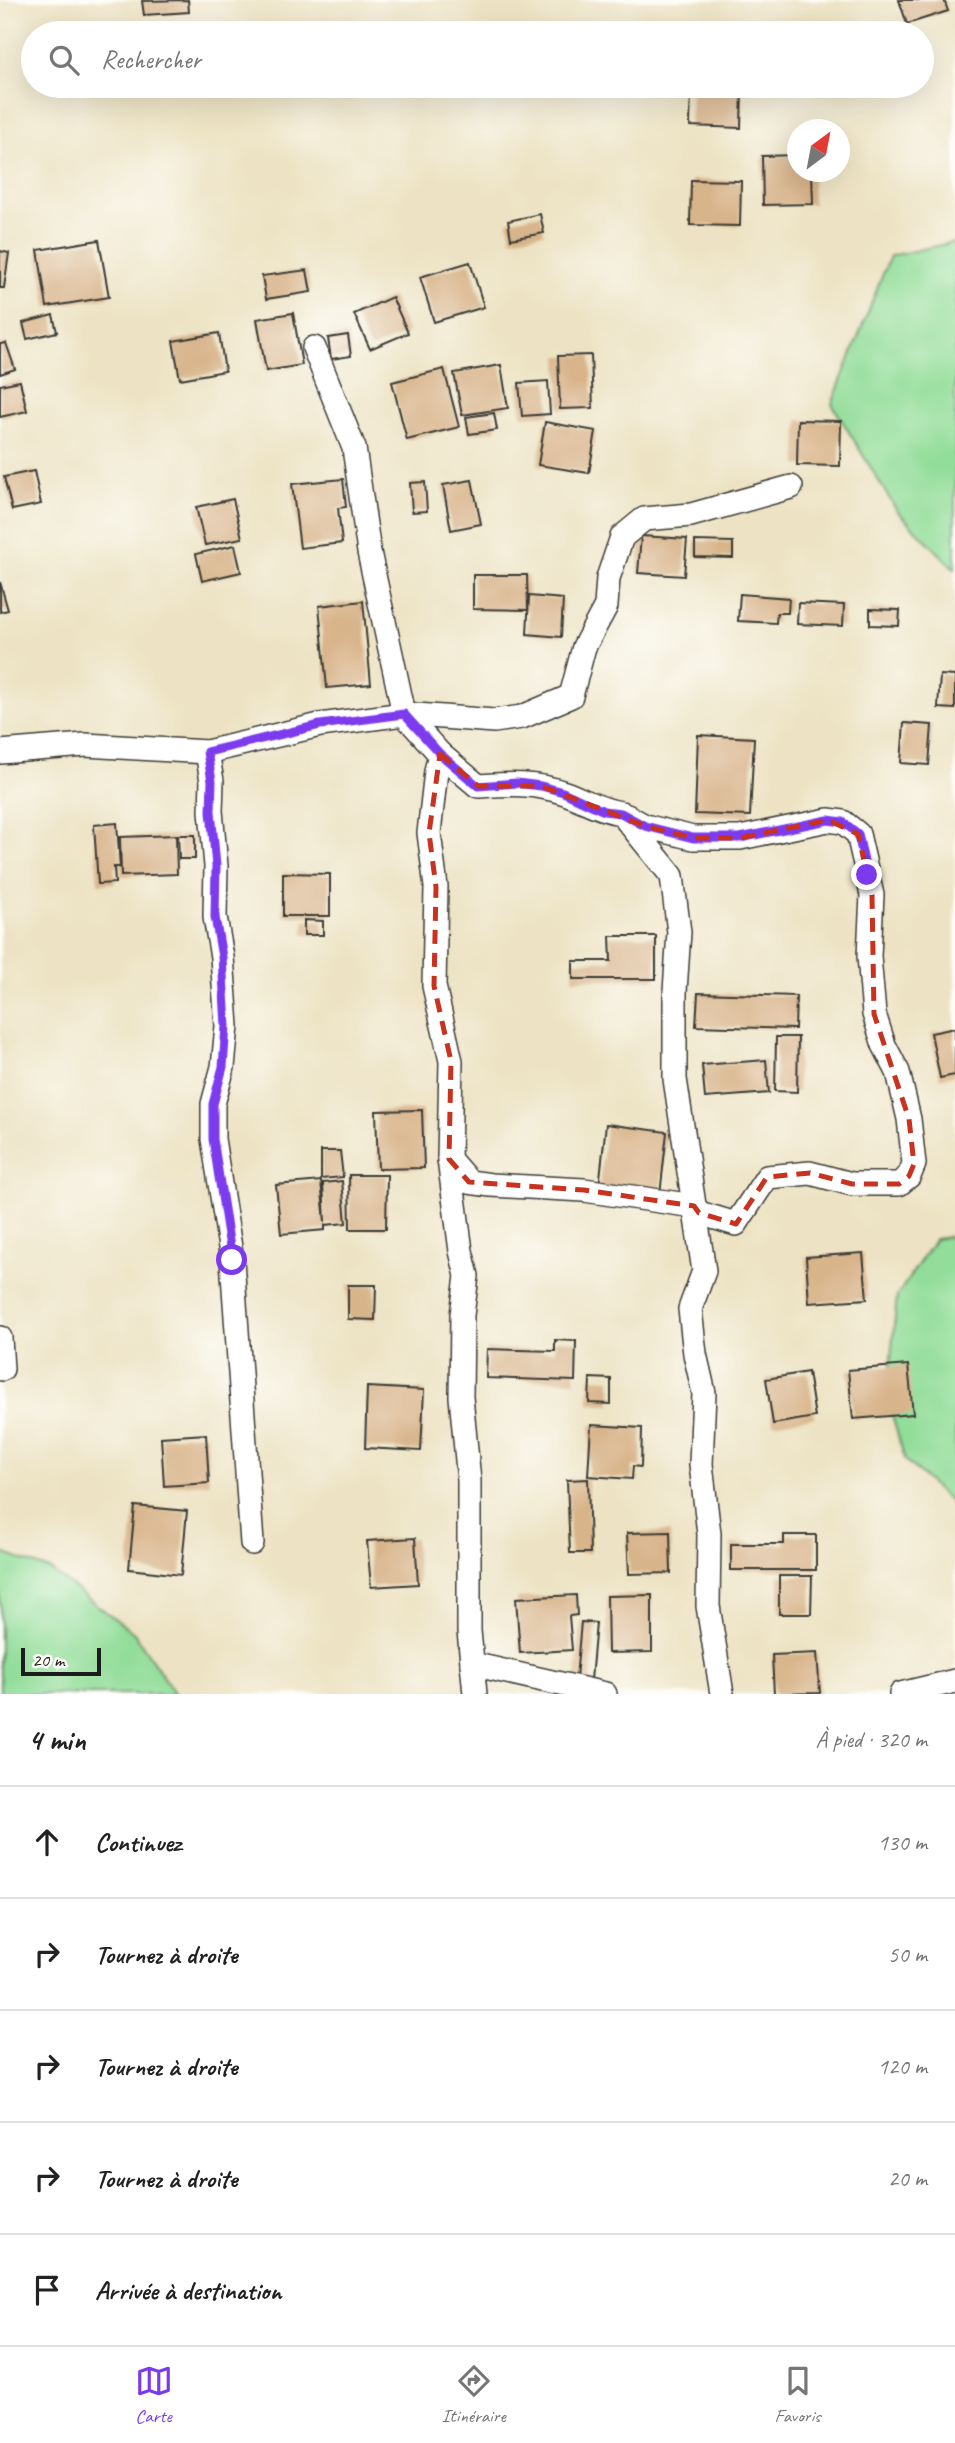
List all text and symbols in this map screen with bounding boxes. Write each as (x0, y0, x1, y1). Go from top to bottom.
search box (21, 21, 934, 98)
icon: search (45, 41, 83, 79)
text: Rechercher (101, 43, 201, 76)
north arrow (787, 119, 850, 182)
route end (851, 859, 882, 890)
route start (216, 1244, 247, 1275)
scale bar (21, 1645, 102, 1677)
text: 20 m (32, 1648, 64, 1672)
text: 4 min (28, 1721, 85, 1759)
text: À pied · 320 m (815, 1725, 927, 1754)
icon: ahead (28, 1823, 66, 1861)
text: Continuez (95, 1826, 181, 1859)
text: 130 m (878, 1828, 927, 1857)
icon: right (28, 1935, 66, 1973)
text: Tournez à droite (95, 1938, 237, 1971)
text: 50 m (888, 1940, 927, 1969)
icon: right (28, 2047, 66, 2085)
text: Tournez à droite (95, 2050, 237, 2083)
text: 120 m (878, 2052, 927, 2081)
icon: right (28, 2159, 66, 2197)
text: Tournez à droite (95, 2162, 237, 2195)
text: 20 m (888, 2164, 927, 2193)
icon: arrive (28, 2271, 66, 2309)
text: Arrivée à destination (95, 2274, 281, 2307)
tab: Carte (135, 2362, 173, 2428)
tab: Itinéraire (442, 2362, 506, 2428)
tab: Favoris (775, 2362, 820, 2428)

